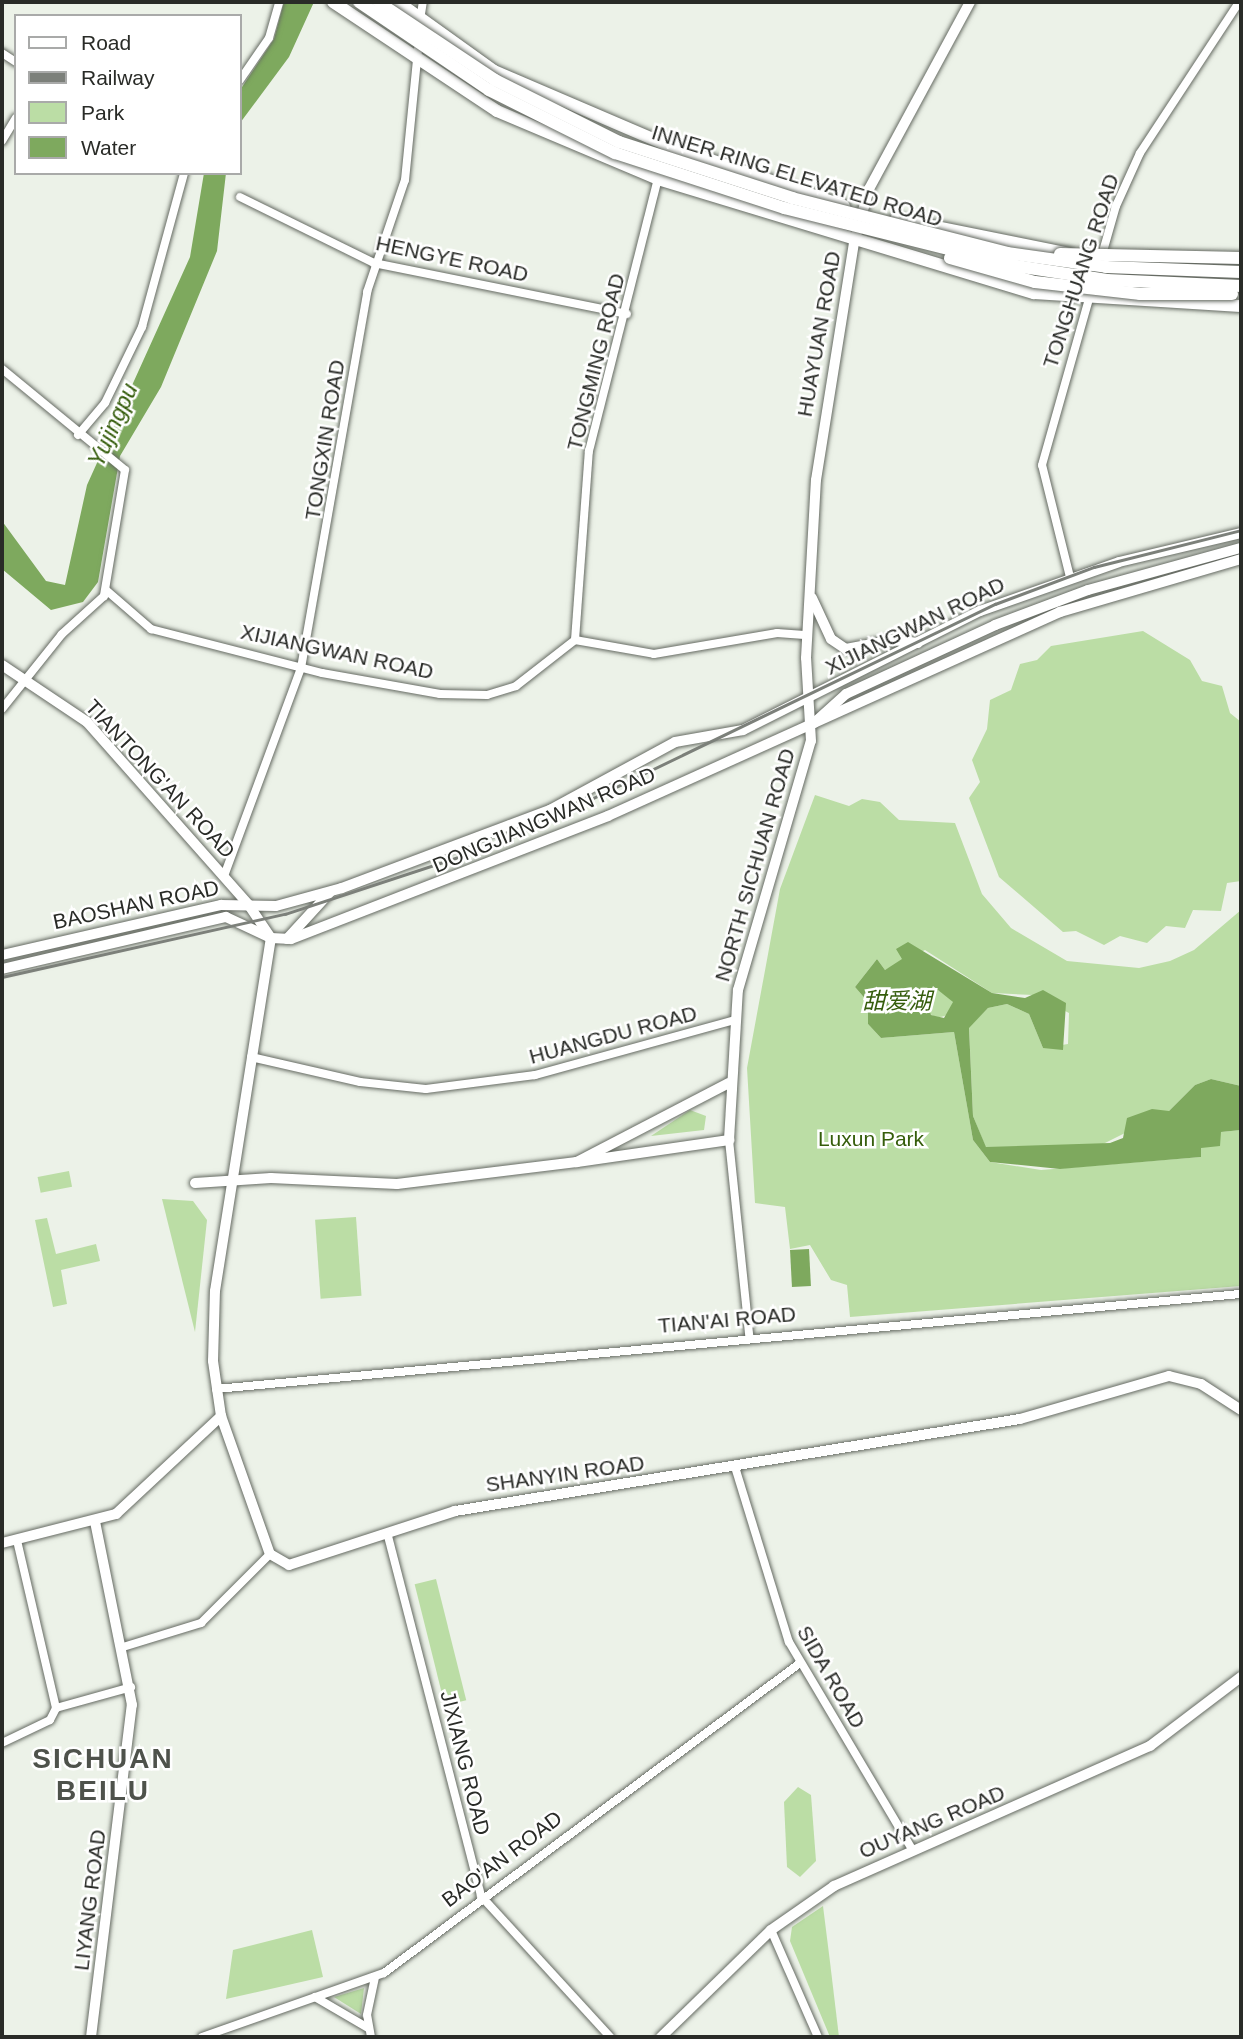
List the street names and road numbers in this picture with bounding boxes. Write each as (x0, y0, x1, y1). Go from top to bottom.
street label: INNER RING ELEVATED ROAD (649, 120, 945, 232)
street label: TONGHUANG ROAD (1038, 171, 1124, 371)
street label: HENGYE ROAD (373, 231, 531, 287)
street label: HUAYUAN ROAD (792, 249, 846, 419)
street label: TONGMING ROAD (562, 271, 630, 453)
street label: TONGXIN ROAD (300, 358, 350, 522)
street label: XIJIANGWAN ROAD (821, 572, 1009, 680)
street label: XIJIANGWAN ROAD (238, 619, 436, 685)
street label: TIANTONG'AN ROAD (80, 694, 240, 864)
street label: NORTH SICHUAN ROAD (710, 746, 800, 984)
street label: DONGJIANGWAN ROAD (429, 762, 659, 878)
street label: BAOSHAN ROAD (51, 875, 221, 935)
street label: HUANGDU ROAD (526, 1000, 700, 1070)
street label: TIAN'AI ROAD (657, 1301, 797, 1339)
street label: SHANYIN ROAD (484, 1450, 646, 1498)
street label: SIDA ROAD (791, 1621, 871, 1733)
street label: JIXIANG ROAD (435, 1688, 495, 1838)
street label: OUYANG ROAD (855, 1780, 1009, 1864)
street label: BAO'AN ROAD (437, 1806, 567, 1912)
street label: LIYANG ROAD (69, 1828, 111, 1972)

